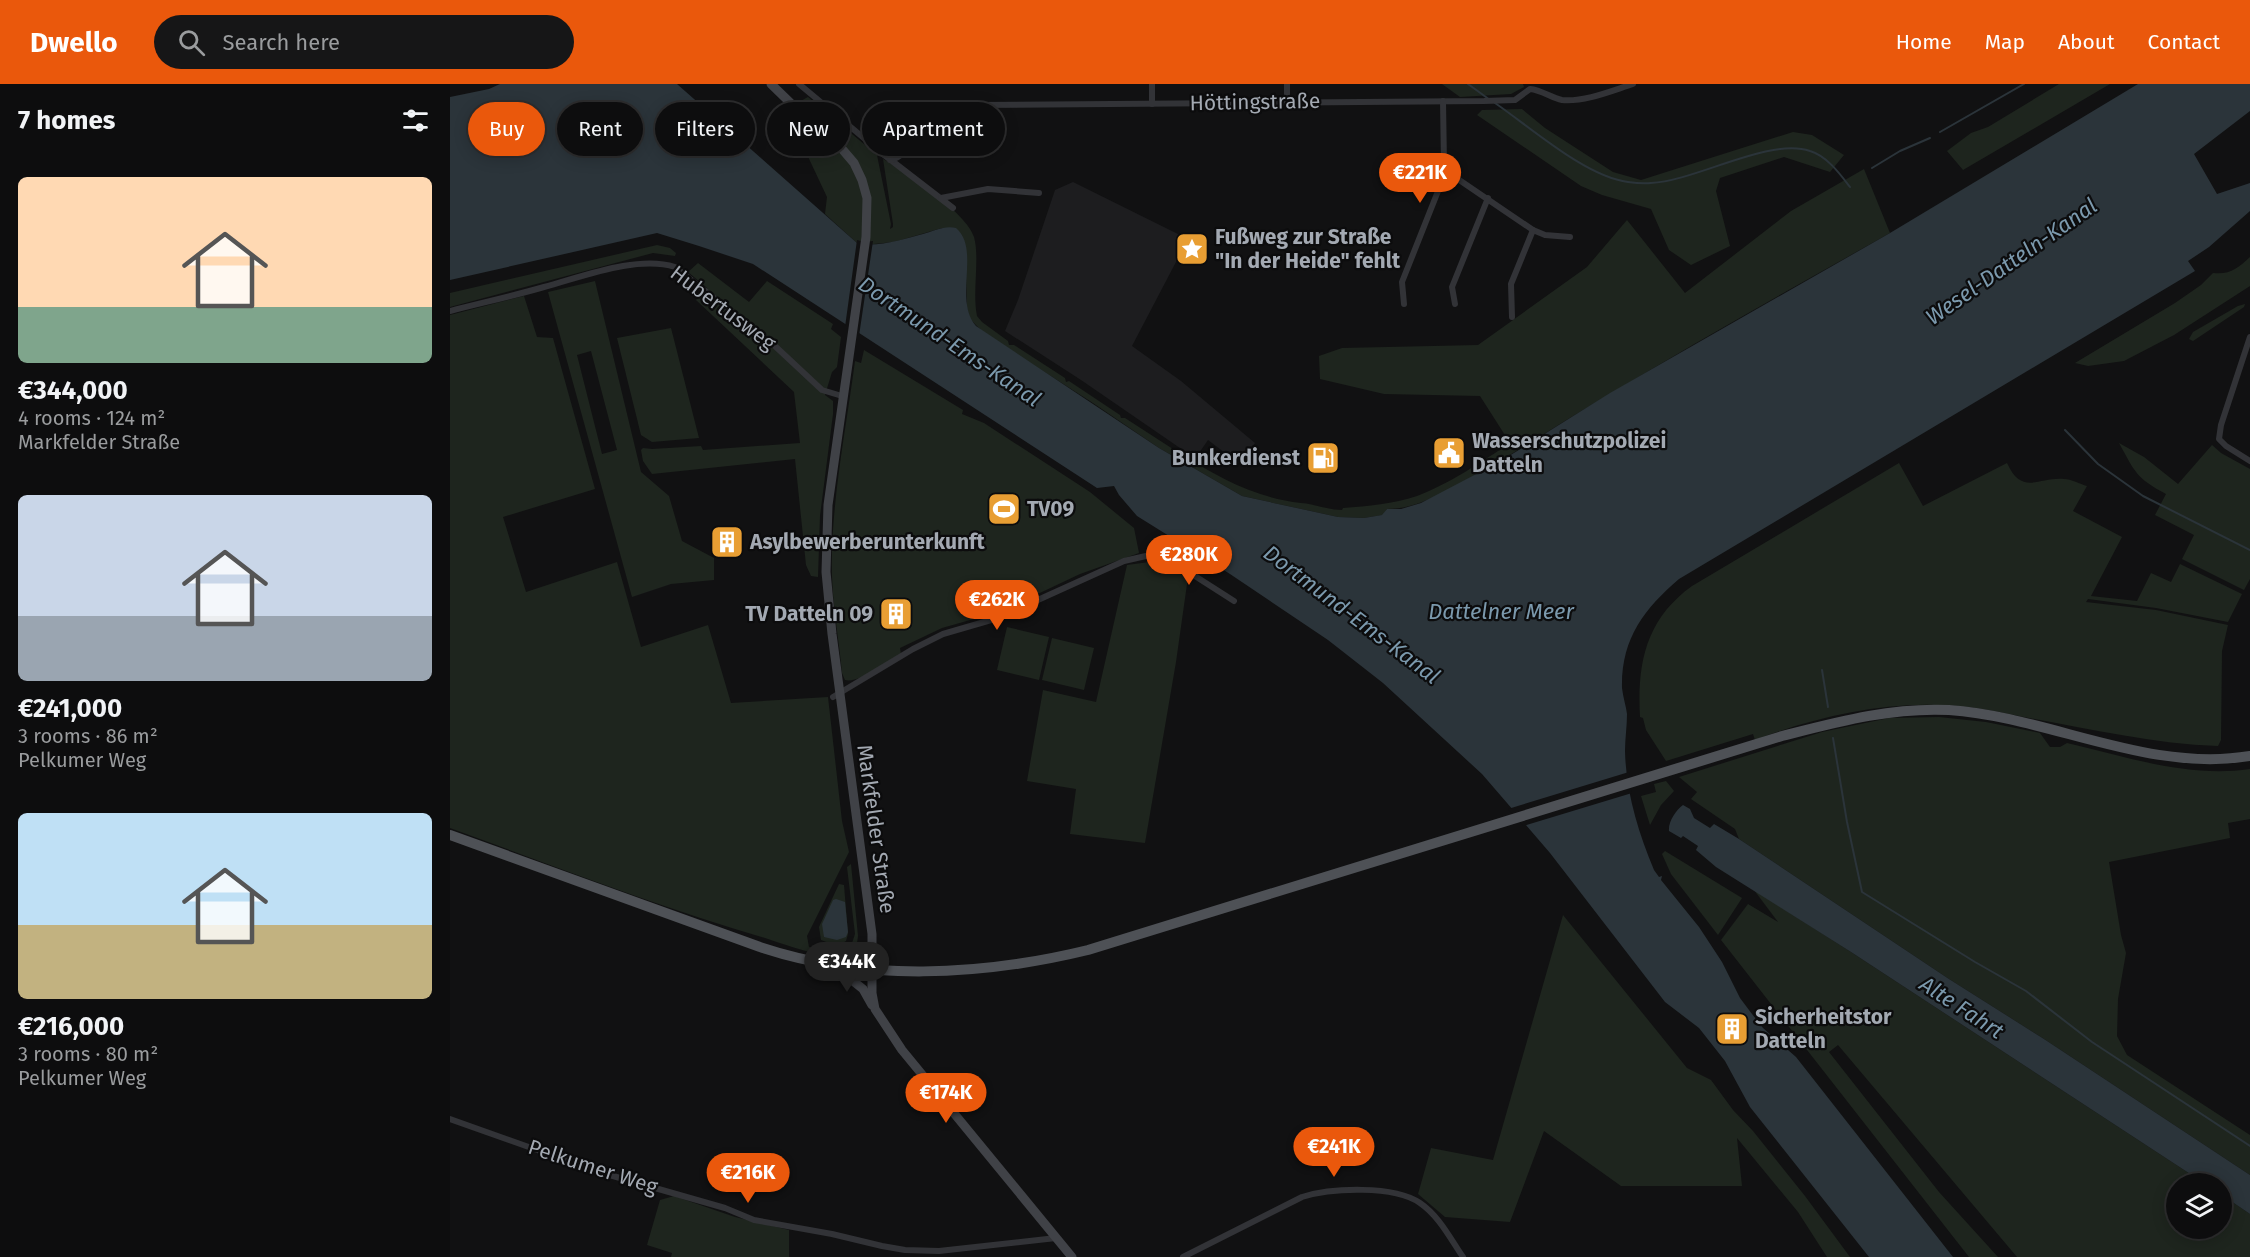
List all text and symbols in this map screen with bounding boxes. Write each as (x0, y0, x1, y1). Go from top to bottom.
search box (154, 15, 574, 69)
text: Dwello (30, 26, 118, 59)
icon: search (175, 26, 208, 59)
text: Search here (223, 29, 340, 56)
text: Home (1896, 29, 1952, 55)
text: Map (1985, 29, 2025, 55)
text: About (2058, 29, 2115, 55)
text: Contact (2148, 29, 2220, 55)
street label: Höttingstraße (1189, 88, 1321, 116)
chip: Buy (468, 102, 545, 156)
chip: Rent (557, 102, 643, 156)
chip: Filters (655, 102, 755, 156)
chip: New (767, 102, 850, 156)
chip: Apartment (862, 102, 1005, 156)
icon: filters (399, 104, 432, 137)
text: 7 homes (18, 105, 115, 136)
pin: €221K (1378, 153, 1462, 204)
text: €221K (1393, 160, 1447, 184)
water label: Wesel-Datteln-Kanal (1920, 192, 2102, 331)
icon: home (171, 216, 279, 324)
place label: Fußweg zur Straße "In der Heide" fehlt (1215, 224, 1401, 274)
place icon: Fußweg zur Straße "In der Heide" fehlt (1174, 231, 1210, 267)
street label: Hubertusweg (665, 260, 781, 356)
water label: Dortmund-Ems-Kanal (853, 270, 1046, 412)
text: €344,000 (18, 375, 128, 406)
text: 4 rooms · 124 m² (18, 406, 165, 430)
place label: Wasserschutzpolizei Datteln (1472, 428, 1666, 478)
text: Markfelder Straße (18, 430, 180, 454)
public building icon: Wasserschutzpolizei Datteln (1431, 435, 1467, 471)
fuel station icon: Bunkerdienst (1305, 440, 1341, 476)
place label: Bunkerdienst (1172, 445, 1301, 471)
sports icon: TV09 (986, 491, 1022, 527)
place label: TV09 (1027, 496, 1074, 522)
building icon: Asylbewerberunterkunft (709, 524, 745, 560)
place label: Asylbewerberunterkunft (749, 529, 986, 555)
icon: home (171, 534, 279, 642)
pin: €280K (1147, 535, 1231, 586)
water label: Dortmund-Ems-Kanal (1258, 539, 1445, 690)
text: €280K (1160, 542, 1218, 566)
pin: €262K (955, 580, 1039, 631)
text: €262K (969, 587, 1025, 611)
building icon: TV Datteln 09 (878, 596, 914, 632)
water label: Dattelner Meer (1428, 598, 1574, 625)
place label: TV Datteln 09 (745, 601, 873, 627)
text: €241,000 (18, 693, 122, 724)
text: 3 rooms · 86 m² (18, 724, 158, 748)
street label: Markfelder Straße (851, 743, 901, 915)
text: Pelkumer Weg (18, 748, 146, 772)
icon: home (171, 852, 279, 960)
pin: €344K (805, 942, 889, 993)
text: €344K (818, 949, 876, 973)
water label: Alte Fahrt (1914, 970, 2009, 1045)
place label: Sicherheitstor Datteln (1755, 1004, 1892, 1054)
text: €216,000 (18, 1011, 124, 1042)
building icon: Sicherheitstor Datteln (1714, 1011, 1750, 1047)
text: 3 rooms · 80 m² (18, 1042, 158, 1066)
text: Pelkumer Weg (18, 1066, 146, 1090)
pin: €174K (904, 1073, 988, 1124)
text: €174K (919, 1080, 973, 1104)
pin: €241K (1292, 1127, 1376, 1178)
street label: Pelkumer Weg (525, 1134, 661, 1200)
text: €241K (1307, 1134, 1361, 1158)
pin: €216K (706, 1153, 790, 1204)
text: €216K (721, 1160, 775, 1184)
map controls (2166, 1173, 2232, 1239)
button: layers (2166, 1173, 2232, 1239)

